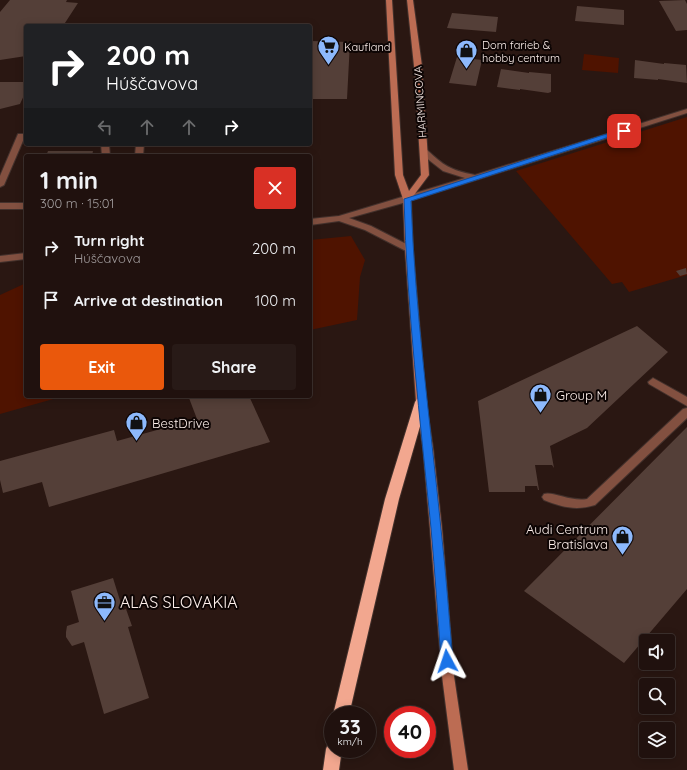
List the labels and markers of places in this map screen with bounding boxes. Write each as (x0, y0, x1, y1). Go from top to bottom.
supermarket icon: Kaufland (316, 34, 342, 67)
shop icon: Dom farieb & hobby centrum (453, 38, 479, 71)
place label: Dom farieb & hobby centrum (482, 38, 560, 65)
place label: Kaufland (344, 40, 390, 54)
pin (607, 114, 641, 148)
shop icon: Group M (527, 382, 553, 415)
place label: Group M (556, 387, 607, 403)
shop icon: BestDrive (124, 410, 150, 443)
place label: BestDrive (152, 415, 210, 431)
place label: Audi Centrum Bratislava (526, 521, 608, 552)
shop icon: Audi Centrum Bratislava (610, 523, 636, 556)
office icon: ALAS SLOVAKIA (91, 589, 117, 622)
place label: ALAS SLOVAKIA (120, 592, 238, 612)

